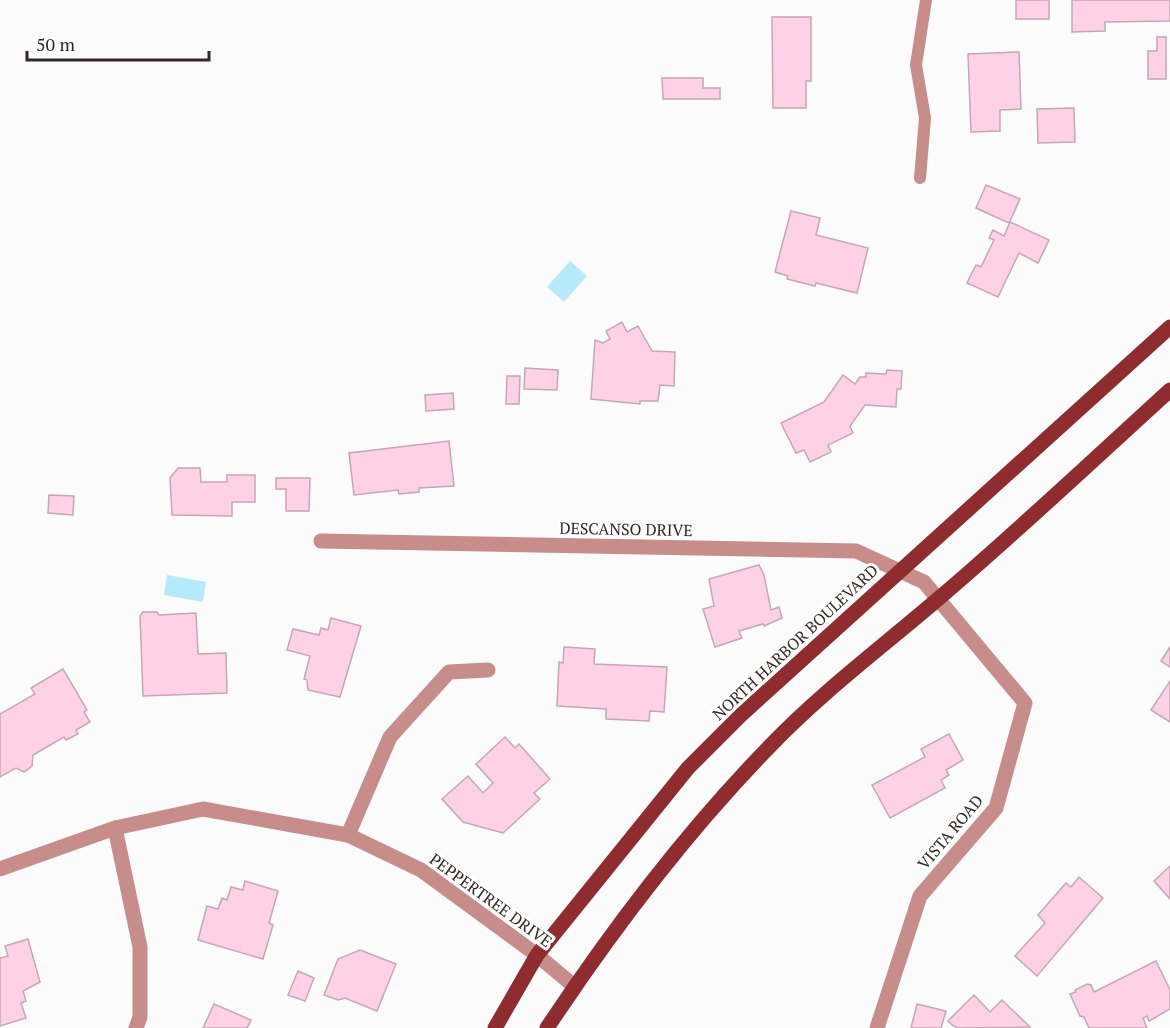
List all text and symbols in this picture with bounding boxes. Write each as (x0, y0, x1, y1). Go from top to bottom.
scale bar (27, 24, 208, 62)
text: 50 m (36, 32, 76, 56)
street label: DESCANSO DRIVE (559, 517, 693, 541)
street label: NORTH HARBOR BOULEVARD (707, 559, 883, 725)
street label: VISTA ROAD (912, 790, 988, 874)
street label: PEPPERTREE DRIVE (425, 848, 557, 952)

